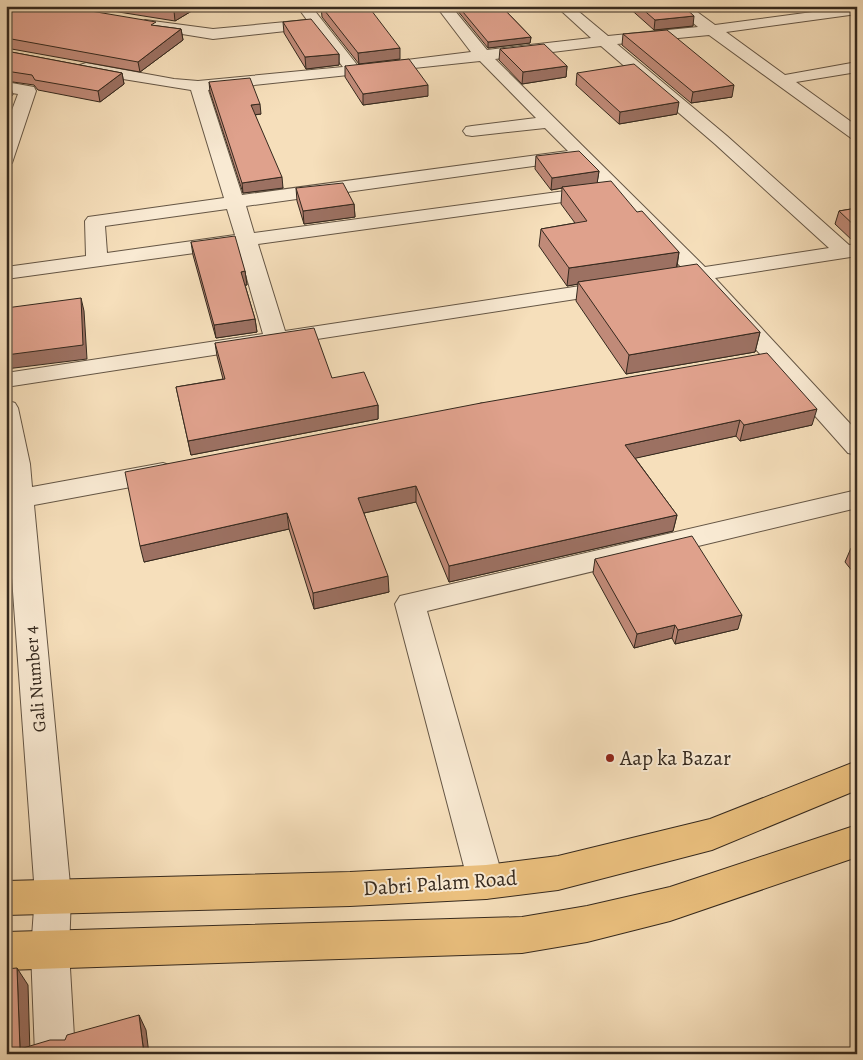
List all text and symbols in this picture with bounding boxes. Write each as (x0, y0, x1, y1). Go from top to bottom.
street label: Gali Number 4 (18, 625, 52, 733)
place label: Aap ka Bazar (619, 744, 731, 772)
marker: Aap ka Bazar (604, 752, 616, 764)
street label: Dabri Palam Road (362, 864, 519, 902)

